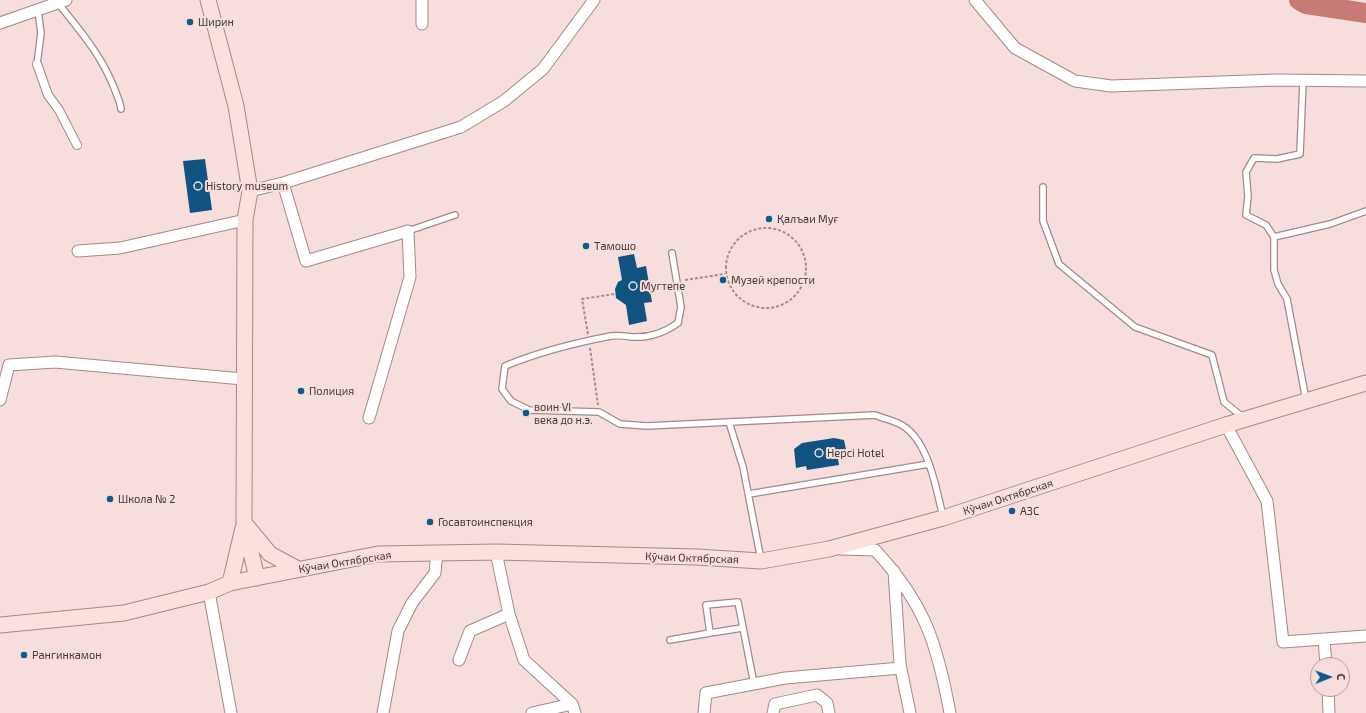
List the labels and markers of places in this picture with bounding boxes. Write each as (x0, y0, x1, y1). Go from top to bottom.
place label: Ширин (198, 15, 234, 29)
marker: Ширин (185, 17, 195, 27)
place label: History museum (206, 179, 288, 193)
marker: History museum (193, 181, 203, 191)
place label: Қалъаи Муғ (777, 212, 839, 226)
marker: Қалъаи Муғ (764, 214, 774, 224)
place label: Тамошо (594, 239, 636, 253)
marker: Тамошо (581, 241, 591, 251)
place label: Музей крепости (731, 273, 815, 287)
marker: Музей крепости (718, 275, 728, 285)
place label: Мугтепе (641, 279, 685, 293)
marker: Мугтепе (628, 281, 638, 291)
place label: Полиция (309, 384, 354, 398)
marker: Полиция (296, 386, 306, 396)
place label: воин VI века до н.э. (534, 400, 593, 426)
marker: воин VI века до н.э. (521, 408, 531, 418)
place label: Hepci Hotel (827, 446, 884, 460)
marker: Hepci Hotel (814, 448, 824, 458)
place label: Школа № 2 (118, 492, 175, 506)
marker: Школа № 2 (105, 494, 115, 504)
place label: АЗС (1020, 504, 1039, 518)
marker: АЗС (1007, 506, 1017, 516)
place label: Госавтоинспекция (438, 515, 533, 529)
marker: Госавтоинспекция (425, 517, 435, 527)
place label: Рангинкамон (32, 648, 102, 662)
marker: Рангинкамон (19, 650, 29, 660)

